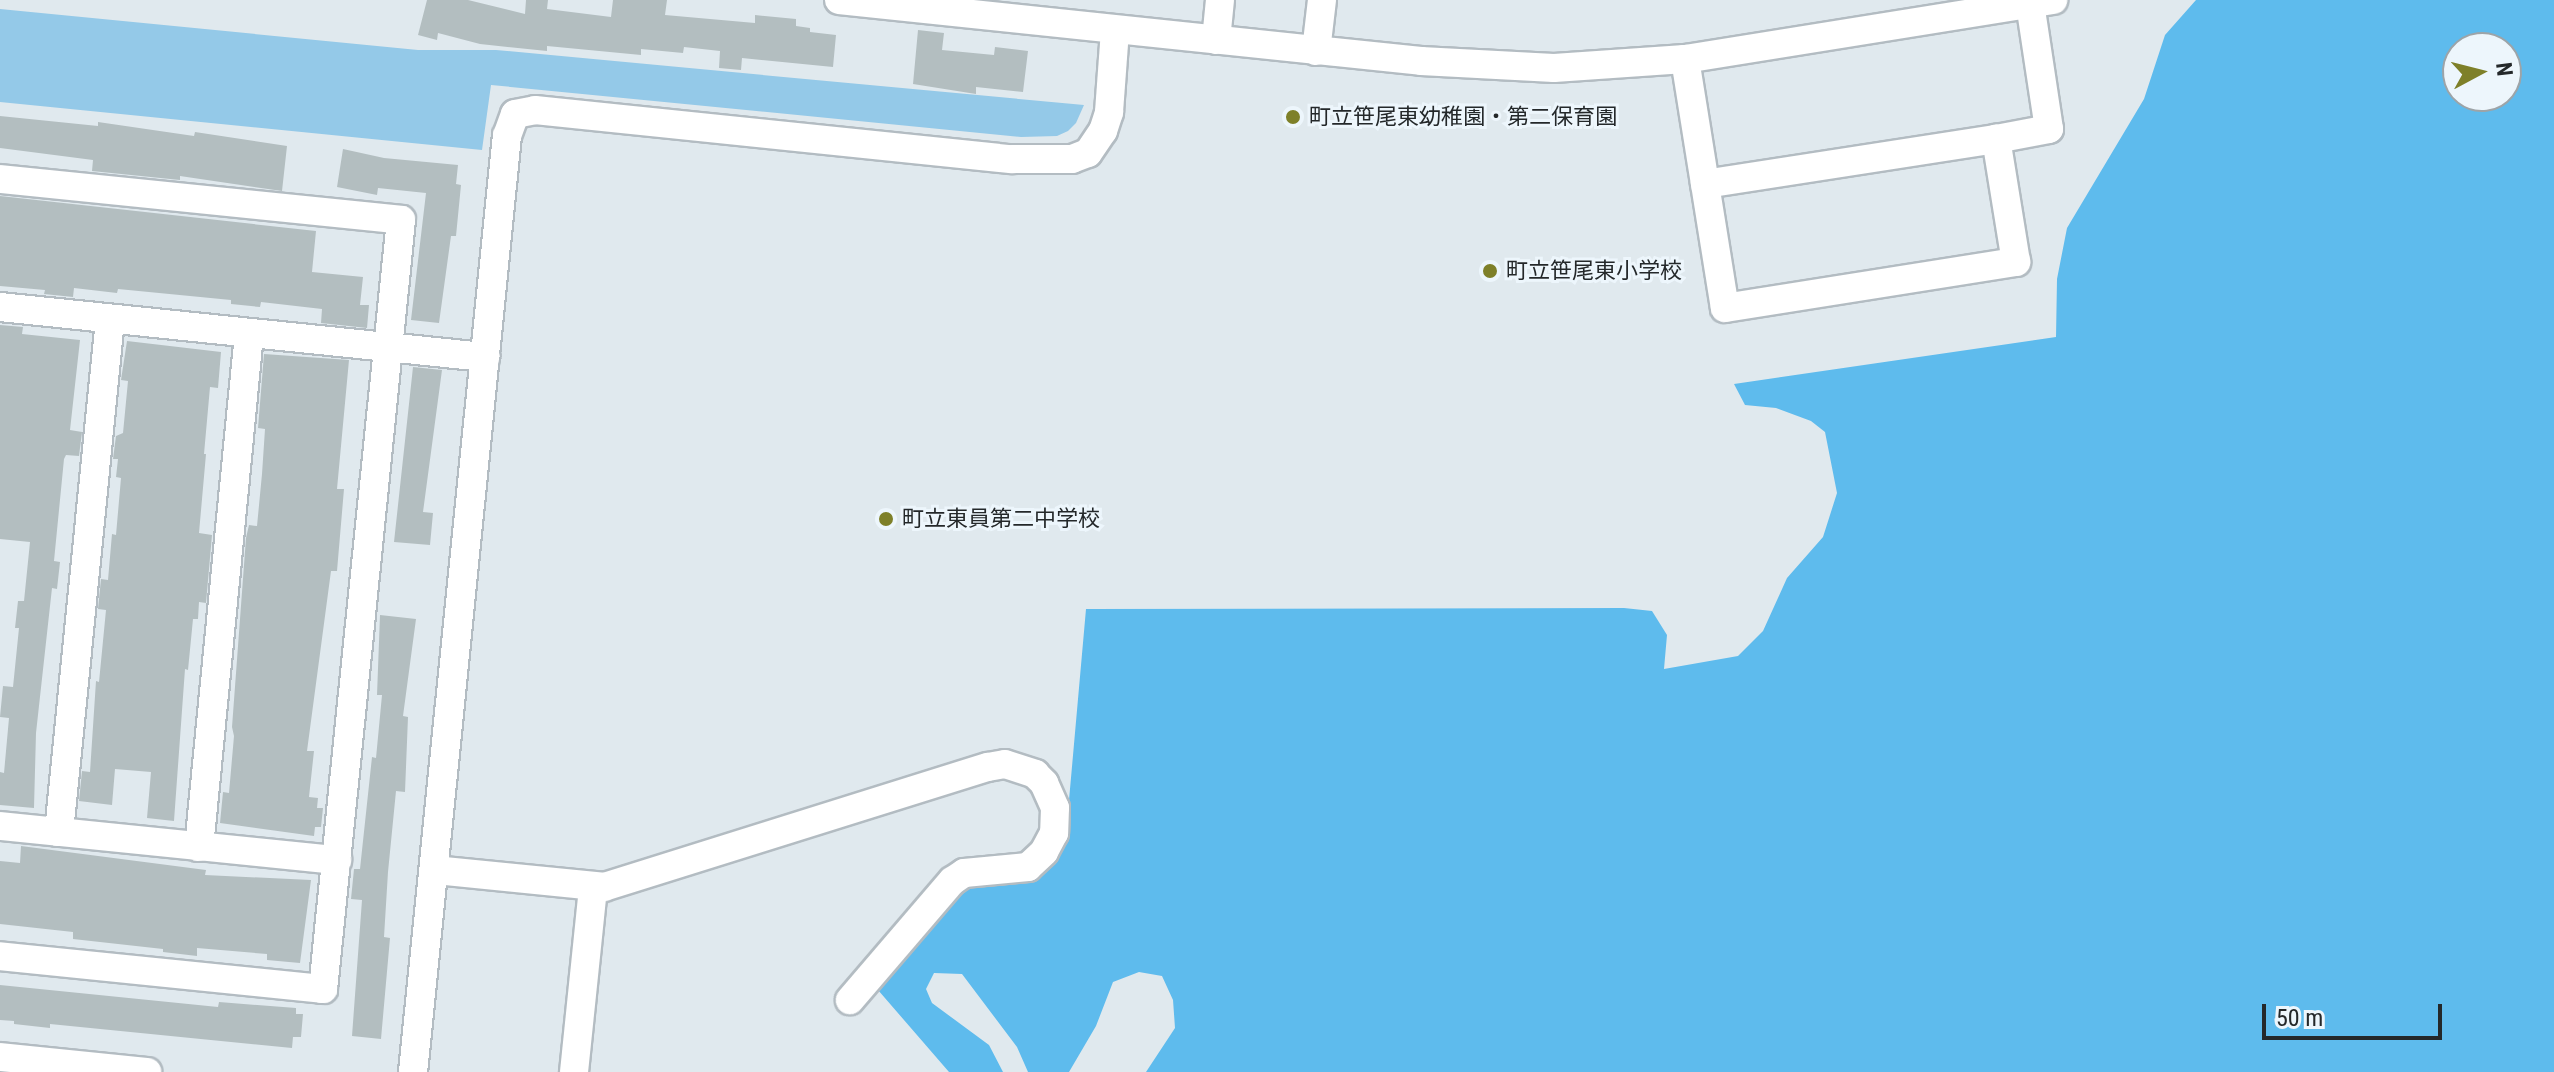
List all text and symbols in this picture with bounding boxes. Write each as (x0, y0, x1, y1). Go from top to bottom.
north arrow (2442, 32, 2522, 112)
text: N (2491, 61, 2518, 77)
place label: 町立笹尾東幼稚園・第二保育園 (1309, 104, 1617, 130)
marker: 町立笹尾東幼稚園・第二保育園 (1284, 108, 1302, 126)
place label: 町立笹尾東小学校 (1506, 258, 1682, 284)
marker: 町立笹尾東小学校 (1481, 262, 1499, 280)
place label: 町立東員第二中学校 (902, 506, 1100, 532)
marker: 町立東員第二中学校 (877, 510, 895, 528)
scale bar (2266, 988, 2446, 1038)
text: 50 m (2276, 1004, 2323, 1032)

